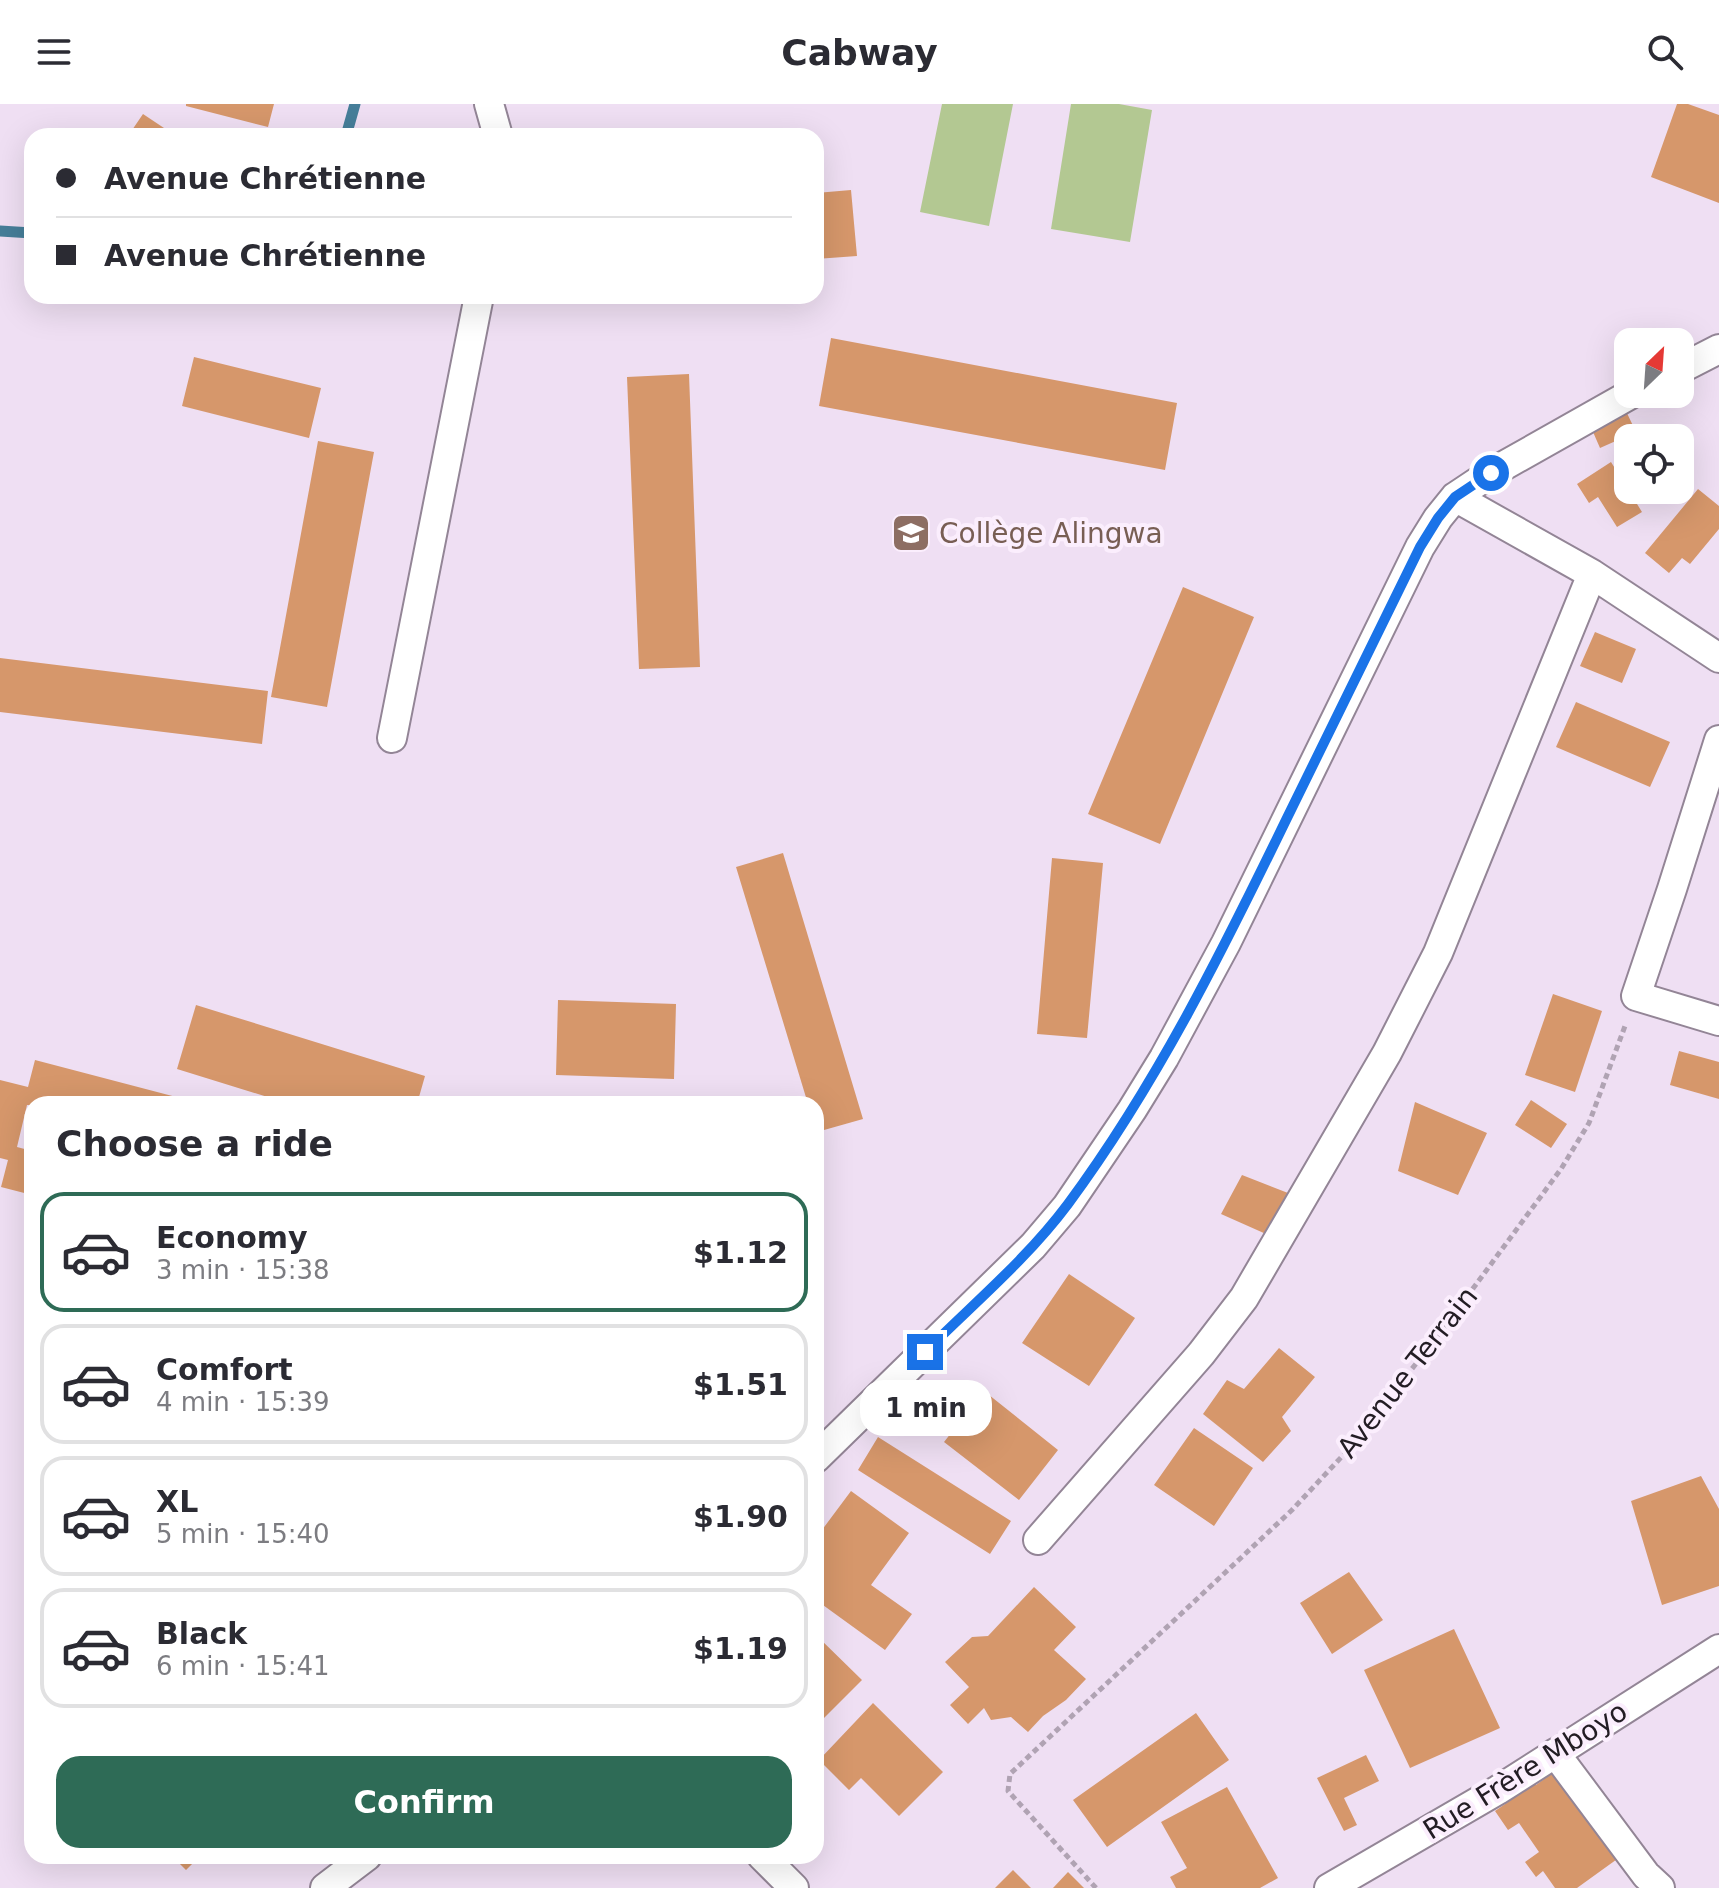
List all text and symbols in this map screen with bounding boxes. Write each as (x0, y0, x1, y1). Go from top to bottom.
icon: menu (32, 30, 76, 74)
icon: search (1643, 30, 1687, 74)
text: Cabway (781, 32, 938, 73)
text: Avenue Chrétienne (104, 161, 426, 196)
text: Avenue Chrétienne (104, 238, 426, 273)
north arrow (1614, 328, 1694, 408)
map controls (1614, 328, 1694, 504)
button: locate (1614, 424, 1694, 504)
route start (1473, 455, 1509, 491)
school or university icon: Collège Alingwa (890, 512, 932, 554)
place label: Collège Alingwa (939, 517, 1163, 550)
text: Choose a ride (56, 1123, 333, 1164)
icon: car (60, 1216, 132, 1288)
text: Economy (156, 1220, 308, 1255)
text: $1.12 (693, 1235, 788, 1270)
text: 3 min · 15:38 (156, 1255, 330, 1285)
street label: Avenue Terrain (1330, 1280, 1484, 1464)
route end (907, 1334, 943, 1370)
icon: car (60, 1348, 132, 1420)
text: Comfort (156, 1352, 293, 1387)
text: $1.51 (693, 1367, 788, 1402)
callout: 1 min (859, 1380, 991, 1436)
text: 4 min · 15:39 (156, 1387, 330, 1417)
text: 1 min (885, 1393, 967, 1423)
icon: car (60, 1480, 132, 1552)
text: XL (156, 1484, 198, 1519)
text: $1.90 (693, 1499, 788, 1534)
text: 5 min · 15:40 (156, 1519, 330, 1549)
icon: car (60, 1612, 132, 1684)
text: Black (156, 1616, 247, 1651)
text: $1.19 (693, 1631, 788, 1666)
text: 6 min · 15:41 (156, 1651, 330, 1681)
street label: Rue Frère Mboyo (1417, 1694, 1633, 1846)
button: Confirm (56, 1756, 792, 1848)

